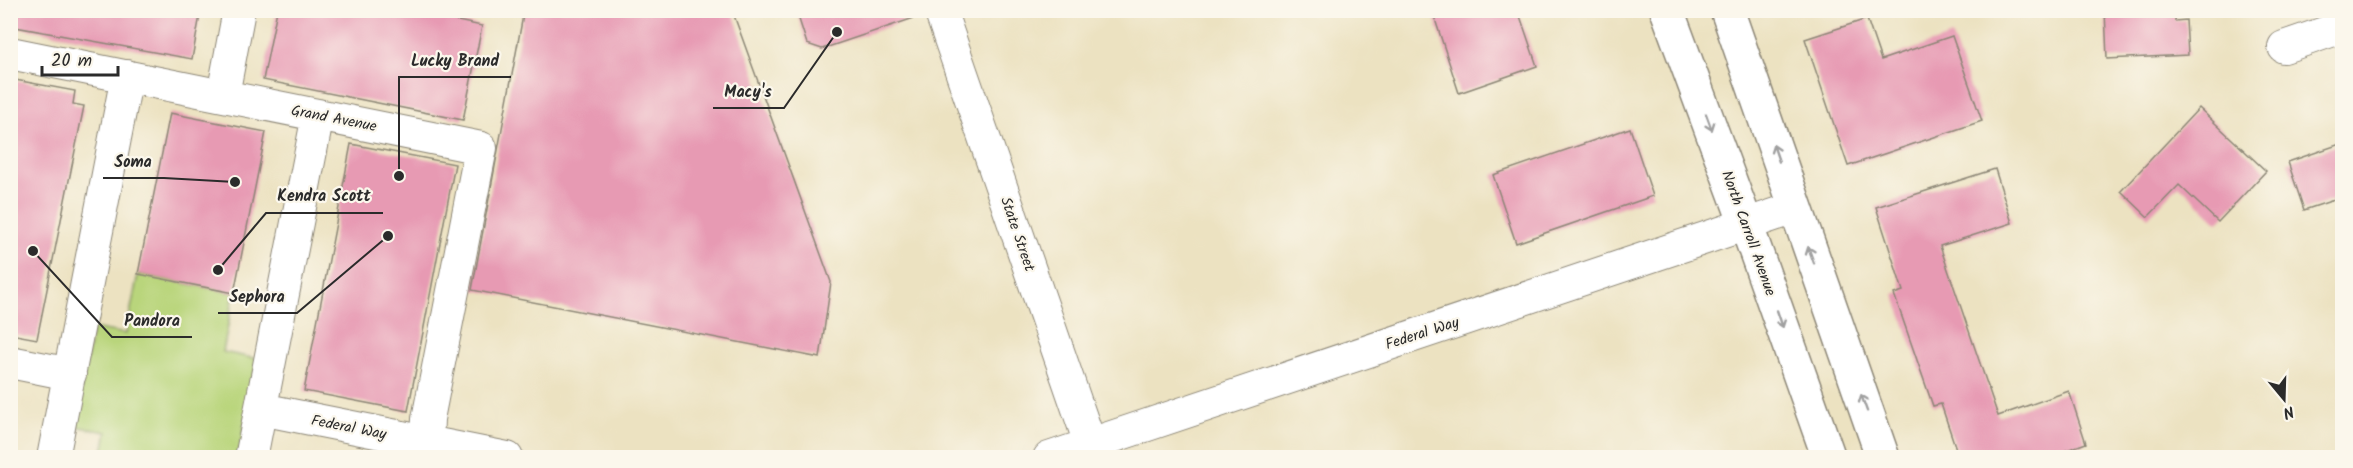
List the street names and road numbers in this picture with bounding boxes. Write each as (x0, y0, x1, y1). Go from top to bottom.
street label: Grand Avenue (289, 99, 379, 139)
street label: North Carroll Avenue (1714, 167, 1782, 300)
street label: State Street (993, 194, 1041, 275)
street label: Federal Way (1382, 310, 1463, 357)
street label: Federal Way (309, 409, 390, 447)

